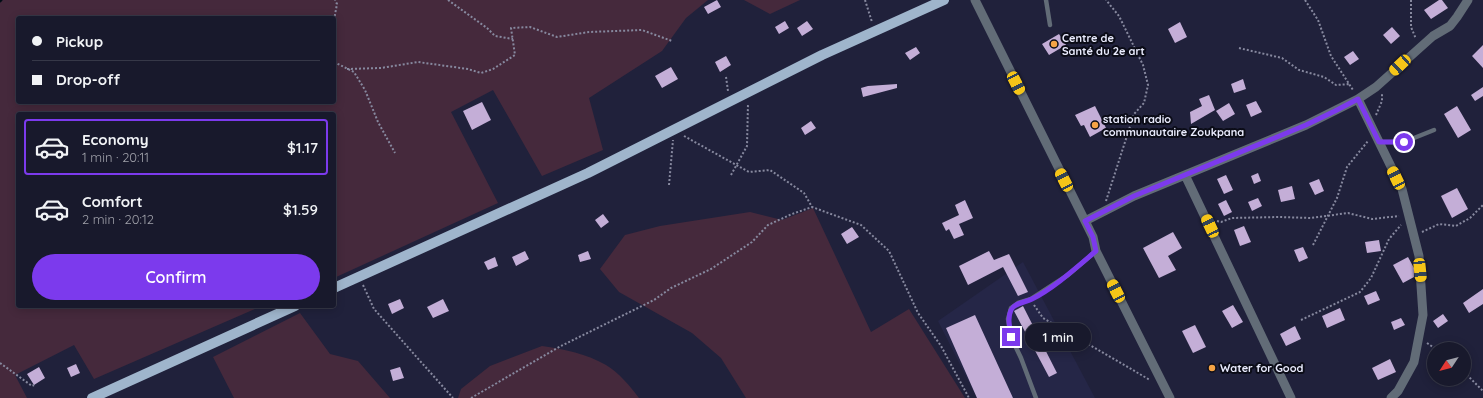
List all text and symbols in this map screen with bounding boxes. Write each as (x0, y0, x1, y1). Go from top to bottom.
place label: Centre de Santé du 2e art (1062, 31, 1145, 58)
text: Pickup (56, 32, 103, 51)
marker: Centre de Santé du 2e art (1049, 39, 1059, 49)
car (1387, 52, 1413, 78)
text: Drop-off (56, 70, 120, 89)
car (1005, 70, 1027, 96)
place label: station radio communautaire Zoukpana (1103, 112, 1244, 139)
marker: station radio communautaire Zoukpana (1090, 120, 1100, 130)
icon: car (34, 129, 70, 165)
text: Economy (82, 130, 149, 149)
route start (1395, 133, 1413, 151)
text: $1.17 (287, 138, 318, 157)
text: 1 min · 20:11 (82, 149, 149, 165)
car (1385, 165, 1407, 191)
car (1053, 167, 1075, 193)
icon: car (34, 191, 70, 227)
text: Comfort (82, 192, 143, 211)
text: $1.59 (283, 200, 318, 219)
text: 2 min · 20:12 (82, 211, 154, 227)
car (1199, 213, 1221, 239)
button: Confirm (32, 254, 320, 300)
car (1413, 257, 1427, 283)
car (1105, 278, 1127, 304)
callout: 1 min (1025, 323, 1091, 351)
route end (1002, 328, 1020, 346)
text: 1 min (1042, 329, 1074, 345)
north arrow (1427, 342, 1471, 386)
map controls (1427, 342, 1471, 386)
place label: Water for Good (1220, 361, 1304, 375)
marker: Water for Good (1207, 363, 1217, 373)

